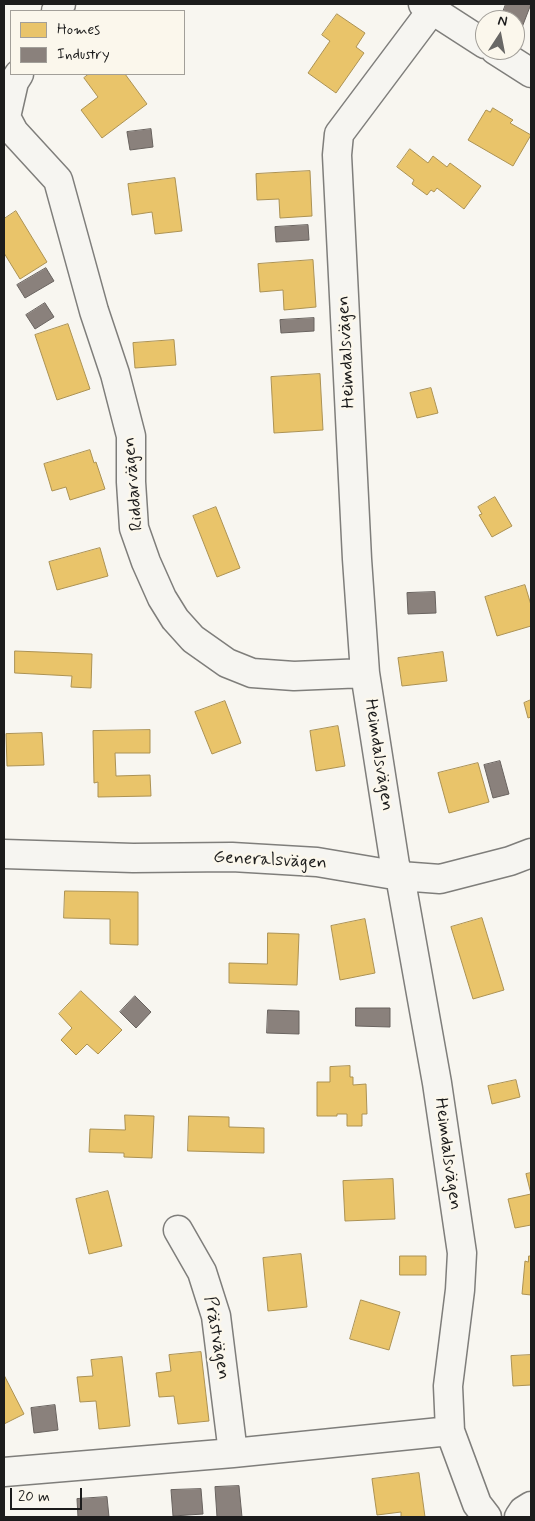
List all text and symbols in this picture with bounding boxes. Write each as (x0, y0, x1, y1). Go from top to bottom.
legend (10, 10, 185, 75)
north arrow (475, 10, 525, 60)
text: N (496, 12, 509, 31)
text: Homes (57, 20, 100, 40)
text: Industry (57, 45, 110, 65)
street label: Heimdalsvägen (333, 295, 361, 409)
street label: Riddarvägen (119, 436, 149, 532)
street label: Heimdalsvägen (358, 697, 398, 813)
street label: Generalsvägen (213, 847, 327, 875)
street label: Heimdalsvägen (428, 1096, 466, 1212)
street label: Prästvägen (198, 1295, 234, 1381)
scale bar (12, 1478, 85, 1510)
text: 20 m (18, 1487, 50, 1507)

